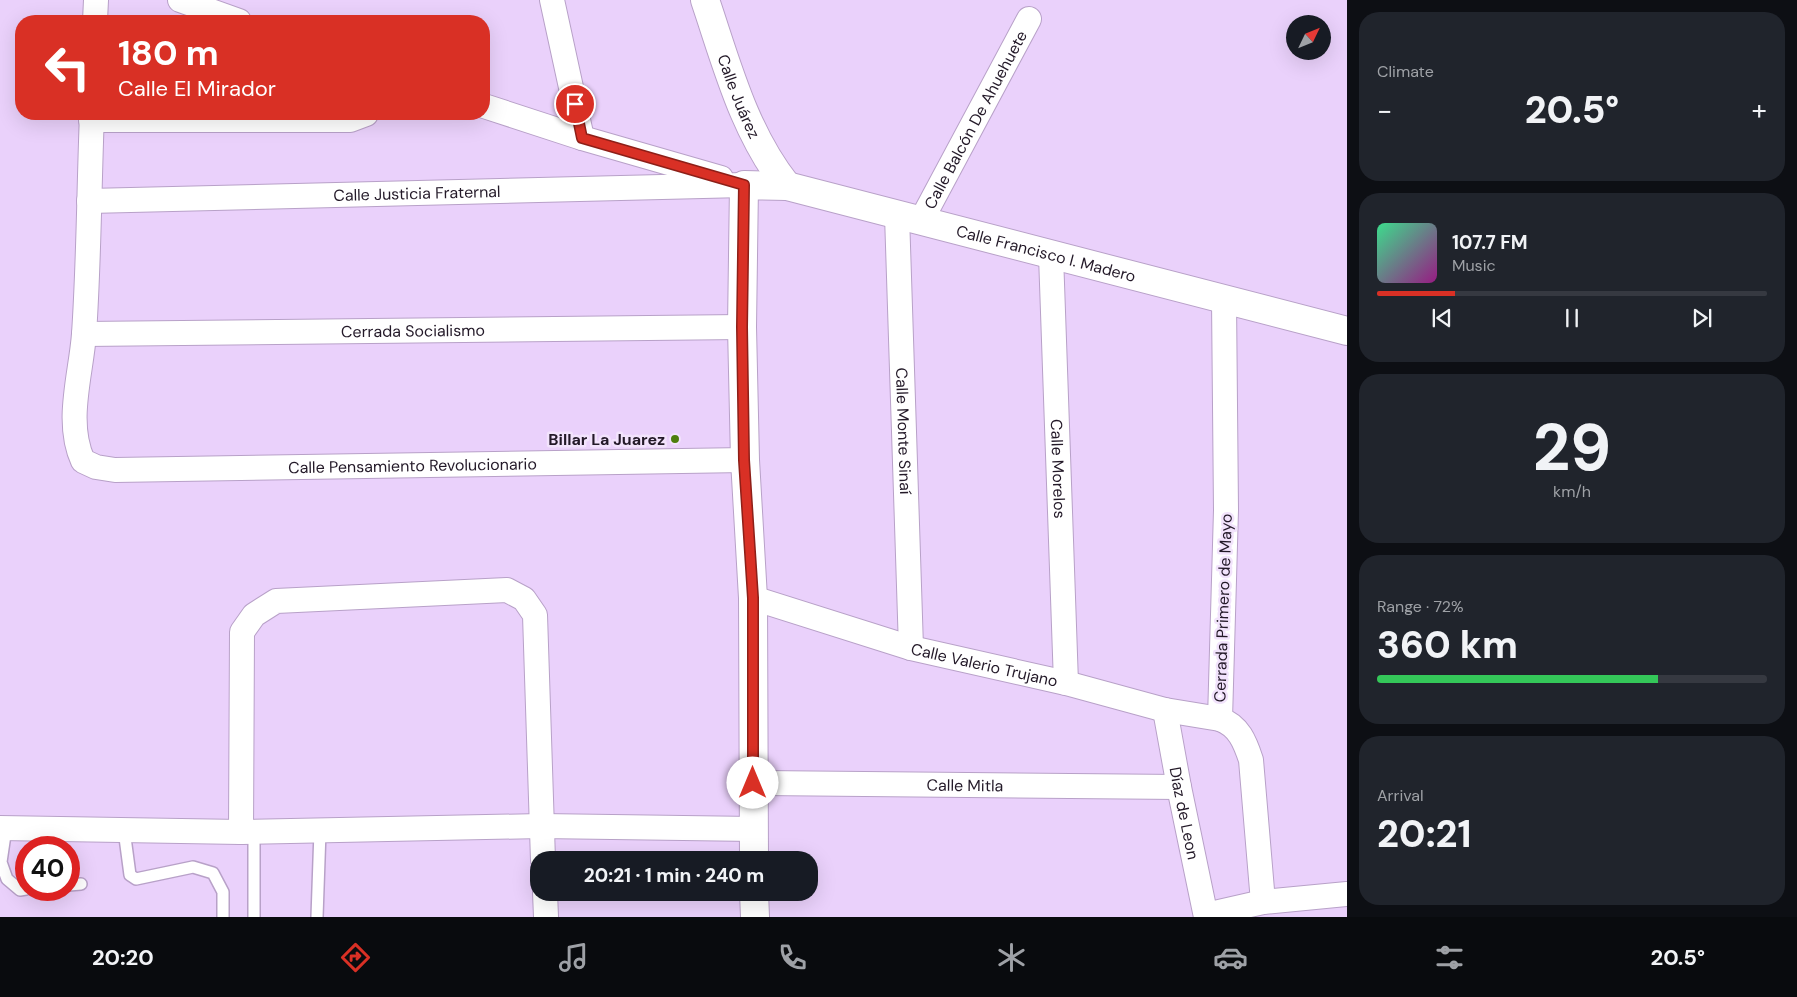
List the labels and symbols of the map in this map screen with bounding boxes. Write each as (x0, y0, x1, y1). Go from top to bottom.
north arrow (1286, 15, 1331, 60)
street label: Calle Balcón De Ahuehuete (919, 27, 1032, 213)
street label: Calle Juárez (713, 51, 765, 142)
pin (554, 83, 596, 125)
street label: Calle Justicia Fraternal (333, 180, 501, 206)
street label: Calle Francisco I. Madero (954, 220, 1138, 286)
street label: Cerrada Socialismo (341, 319, 485, 342)
street label: Calle Monte Sinaí (891, 367, 917, 495)
street label: Calle Morelos (1046, 419, 1071, 519)
place label: Billar La Juarez (548, 429, 665, 450)
marker: Billar La Juarez (669, 433, 681, 445)
street label: Calle Pensamiento Revolucionario (288, 453, 537, 478)
street label: Cerrada Primero de Mayo (1209, 513, 1237, 703)
street label: Calle Valerio Trujano (909, 638, 1060, 691)
position arrow (726, 756, 778, 808)
street label: Díaz de Leon (1165, 765, 1204, 861)
street label: Calle Mitla (927, 774, 1003, 796)
speed limit sign: 40 (15, 836, 80, 901)

